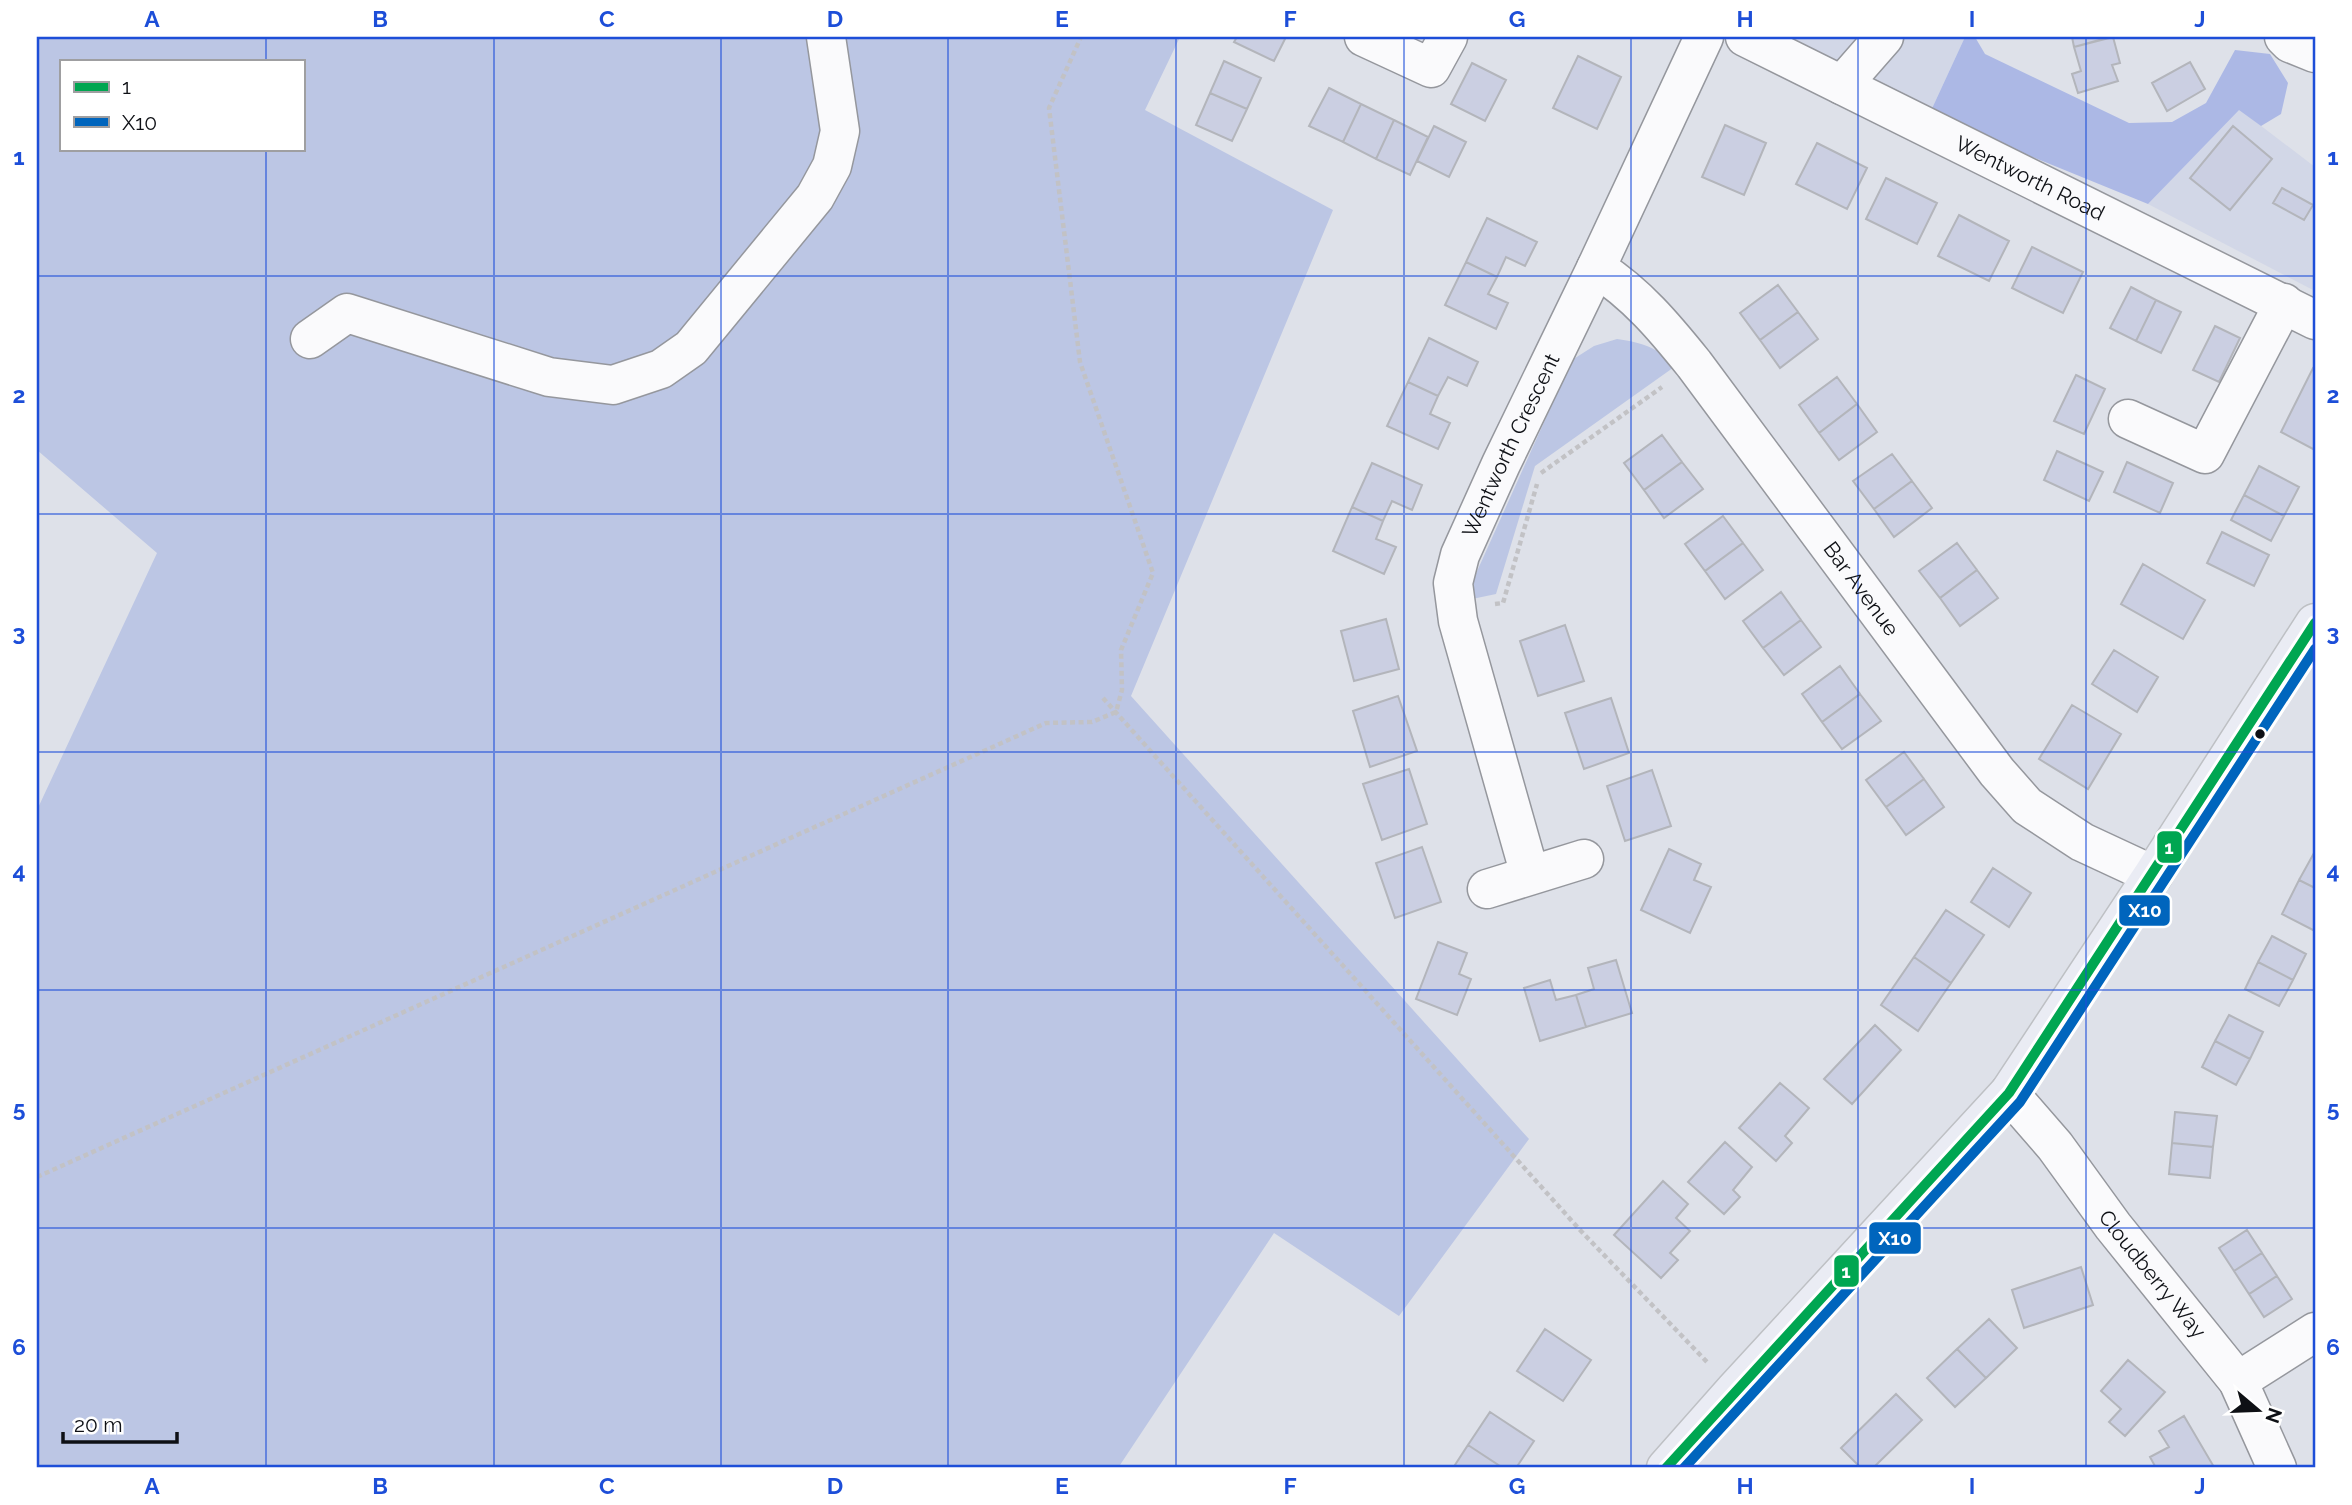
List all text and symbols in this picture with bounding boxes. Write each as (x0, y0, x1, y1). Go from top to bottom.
text: A (144, 5, 160, 32)
text: B (372, 5, 388, 32)
text: C (599, 5, 615, 32)
text: D (827, 5, 843, 32)
text: E (1055, 5, 1069, 32)
text: F (1283, 5, 1297, 32)
text: G (1509, 5, 1525, 32)
text: H (1736, 5, 1754, 32)
text: I (1969, 5, 1975, 32)
text: J (2194, 5, 2206, 32)
legend (60, 60, 304, 150)
text: 1 (122, 74, 131, 99)
text: X10 (122, 110, 157, 135)
street label: Wentworth Road (1951, 130, 2109, 226)
text: 1 (13, 143, 25, 170)
text: 1 (2327, 143, 2339, 170)
street label: Wentworth Crescent (1457, 349, 1565, 541)
text: 2 (13, 381, 25, 408)
text: 2 (2327, 381, 2339, 408)
street label: Bar Avenue (1818, 537, 1904, 641)
text: 3 (13, 619, 25, 646)
text: 3 (2327, 619, 2339, 646)
unlabelled marker (2253, 727, 2267, 741)
line badge: 1 (2156, 830, 2183, 864)
text: 1 (2164, 836, 2174, 858)
text: 4 (12, 857, 26, 884)
text: 4 (2326, 857, 2340, 884)
line badge: X10 (2118, 894, 2171, 927)
text: X10 (2127, 899, 2162, 921)
text: 5 (13, 1095, 26, 1122)
text: 5 (2327, 1095, 2340, 1122)
street label: Cloudberry Way (2094, 1205, 2211, 1343)
line badge: X10 (1868, 1221, 1922, 1255)
text: X10 (1877, 1227, 1912, 1249)
line badge: 1 (1833, 1254, 1860, 1288)
text: 1 (1841, 1260, 1851, 1282)
text: 6 (12, 1333, 26, 1360)
text: 6 (2326, 1333, 2340, 1360)
north arrow (2222, 1376, 2292, 1446)
scale bar (63, 1400, 177, 1444)
text: N (2261, 1405, 2287, 1426)
text: 20 m (74, 1412, 122, 1437)
text: A (144, 1472, 160, 1499)
text: B (372, 1472, 388, 1499)
text: C (599, 1472, 615, 1499)
text: D (827, 1472, 843, 1499)
text: E (1055, 1472, 1069, 1499)
text: F (1283, 1472, 1297, 1499)
text: G (1509, 1472, 1525, 1499)
text: H (1736, 1472, 1754, 1499)
text: I (1969, 1472, 1975, 1499)
text: J (2194, 1472, 2206, 1499)

